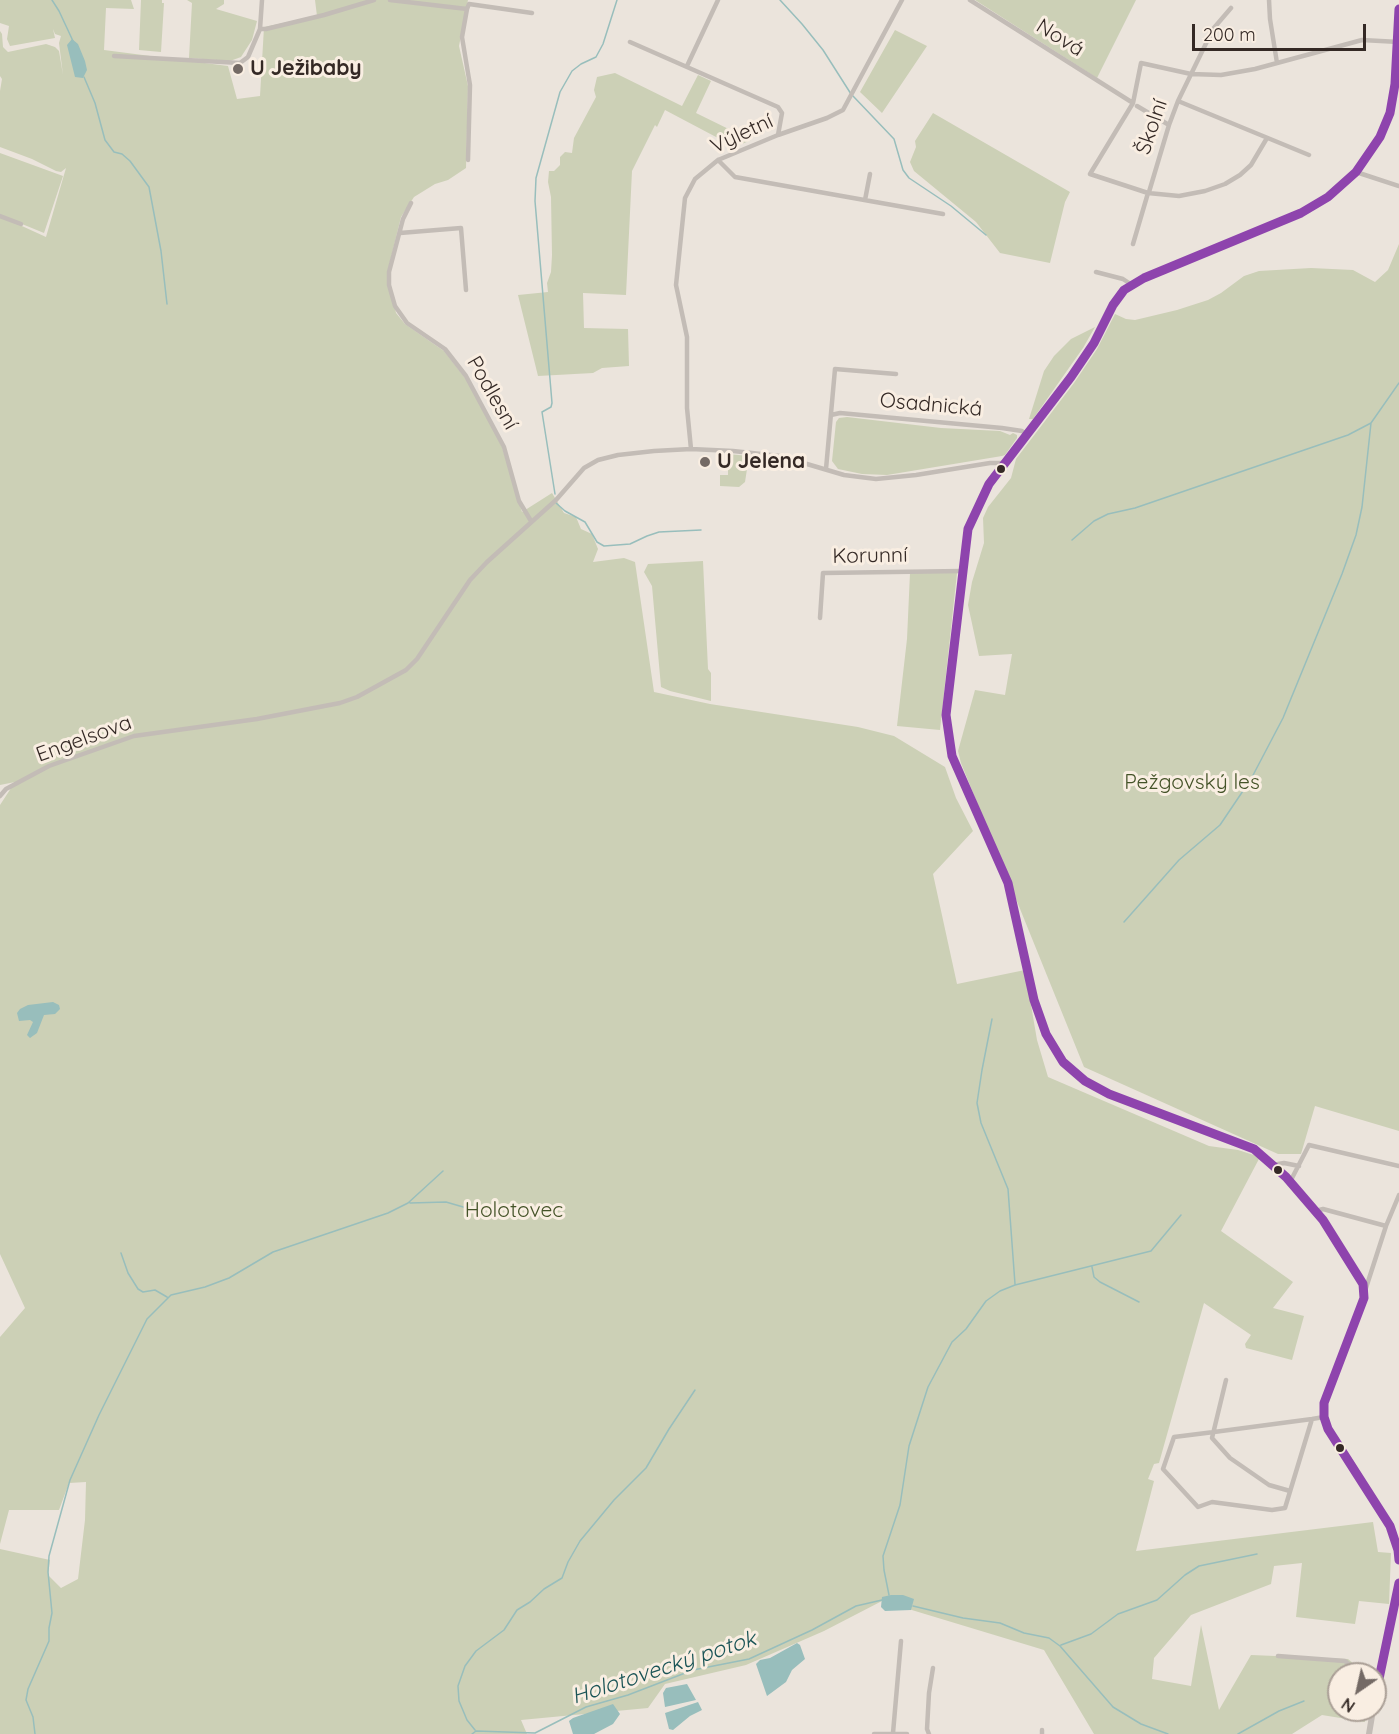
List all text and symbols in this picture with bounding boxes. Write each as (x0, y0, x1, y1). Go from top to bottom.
scale bar (1195, 12, 1369, 50)
street label: Nová (1031, 14, 1089, 62)
text: 200 m (1203, 23, 1256, 46)
place label: U Ježibaby (250, 56, 362, 82)
marker: U Ježibaby (231, 62, 245, 76)
street label: Školní (1131, 96, 1173, 158)
street label: Výletní (707, 109, 777, 159)
street label: Podlesní (461, 352, 523, 434)
street label: Osadnická (879, 388, 983, 422)
place label: U Jelena (717, 449, 805, 475)
marker: U Jelena (698, 455, 712, 469)
unlabelled marker (995, 463, 1007, 475)
street label: Korunní (832, 543, 908, 569)
street label: Engelsova (33, 710, 135, 768)
park label: Pežgovský les (1124, 770, 1260, 796)
unlabelled marker (1272, 1164, 1284, 1176)
park label: Holotovec (465, 1198, 563, 1224)
unlabelled marker (1334, 1442, 1346, 1454)
water label: Holotovecký potok (568, 1626, 760, 1710)
north arrow (1327, 1662, 1387, 1722)
text: N (1338, 1694, 1359, 1717)

